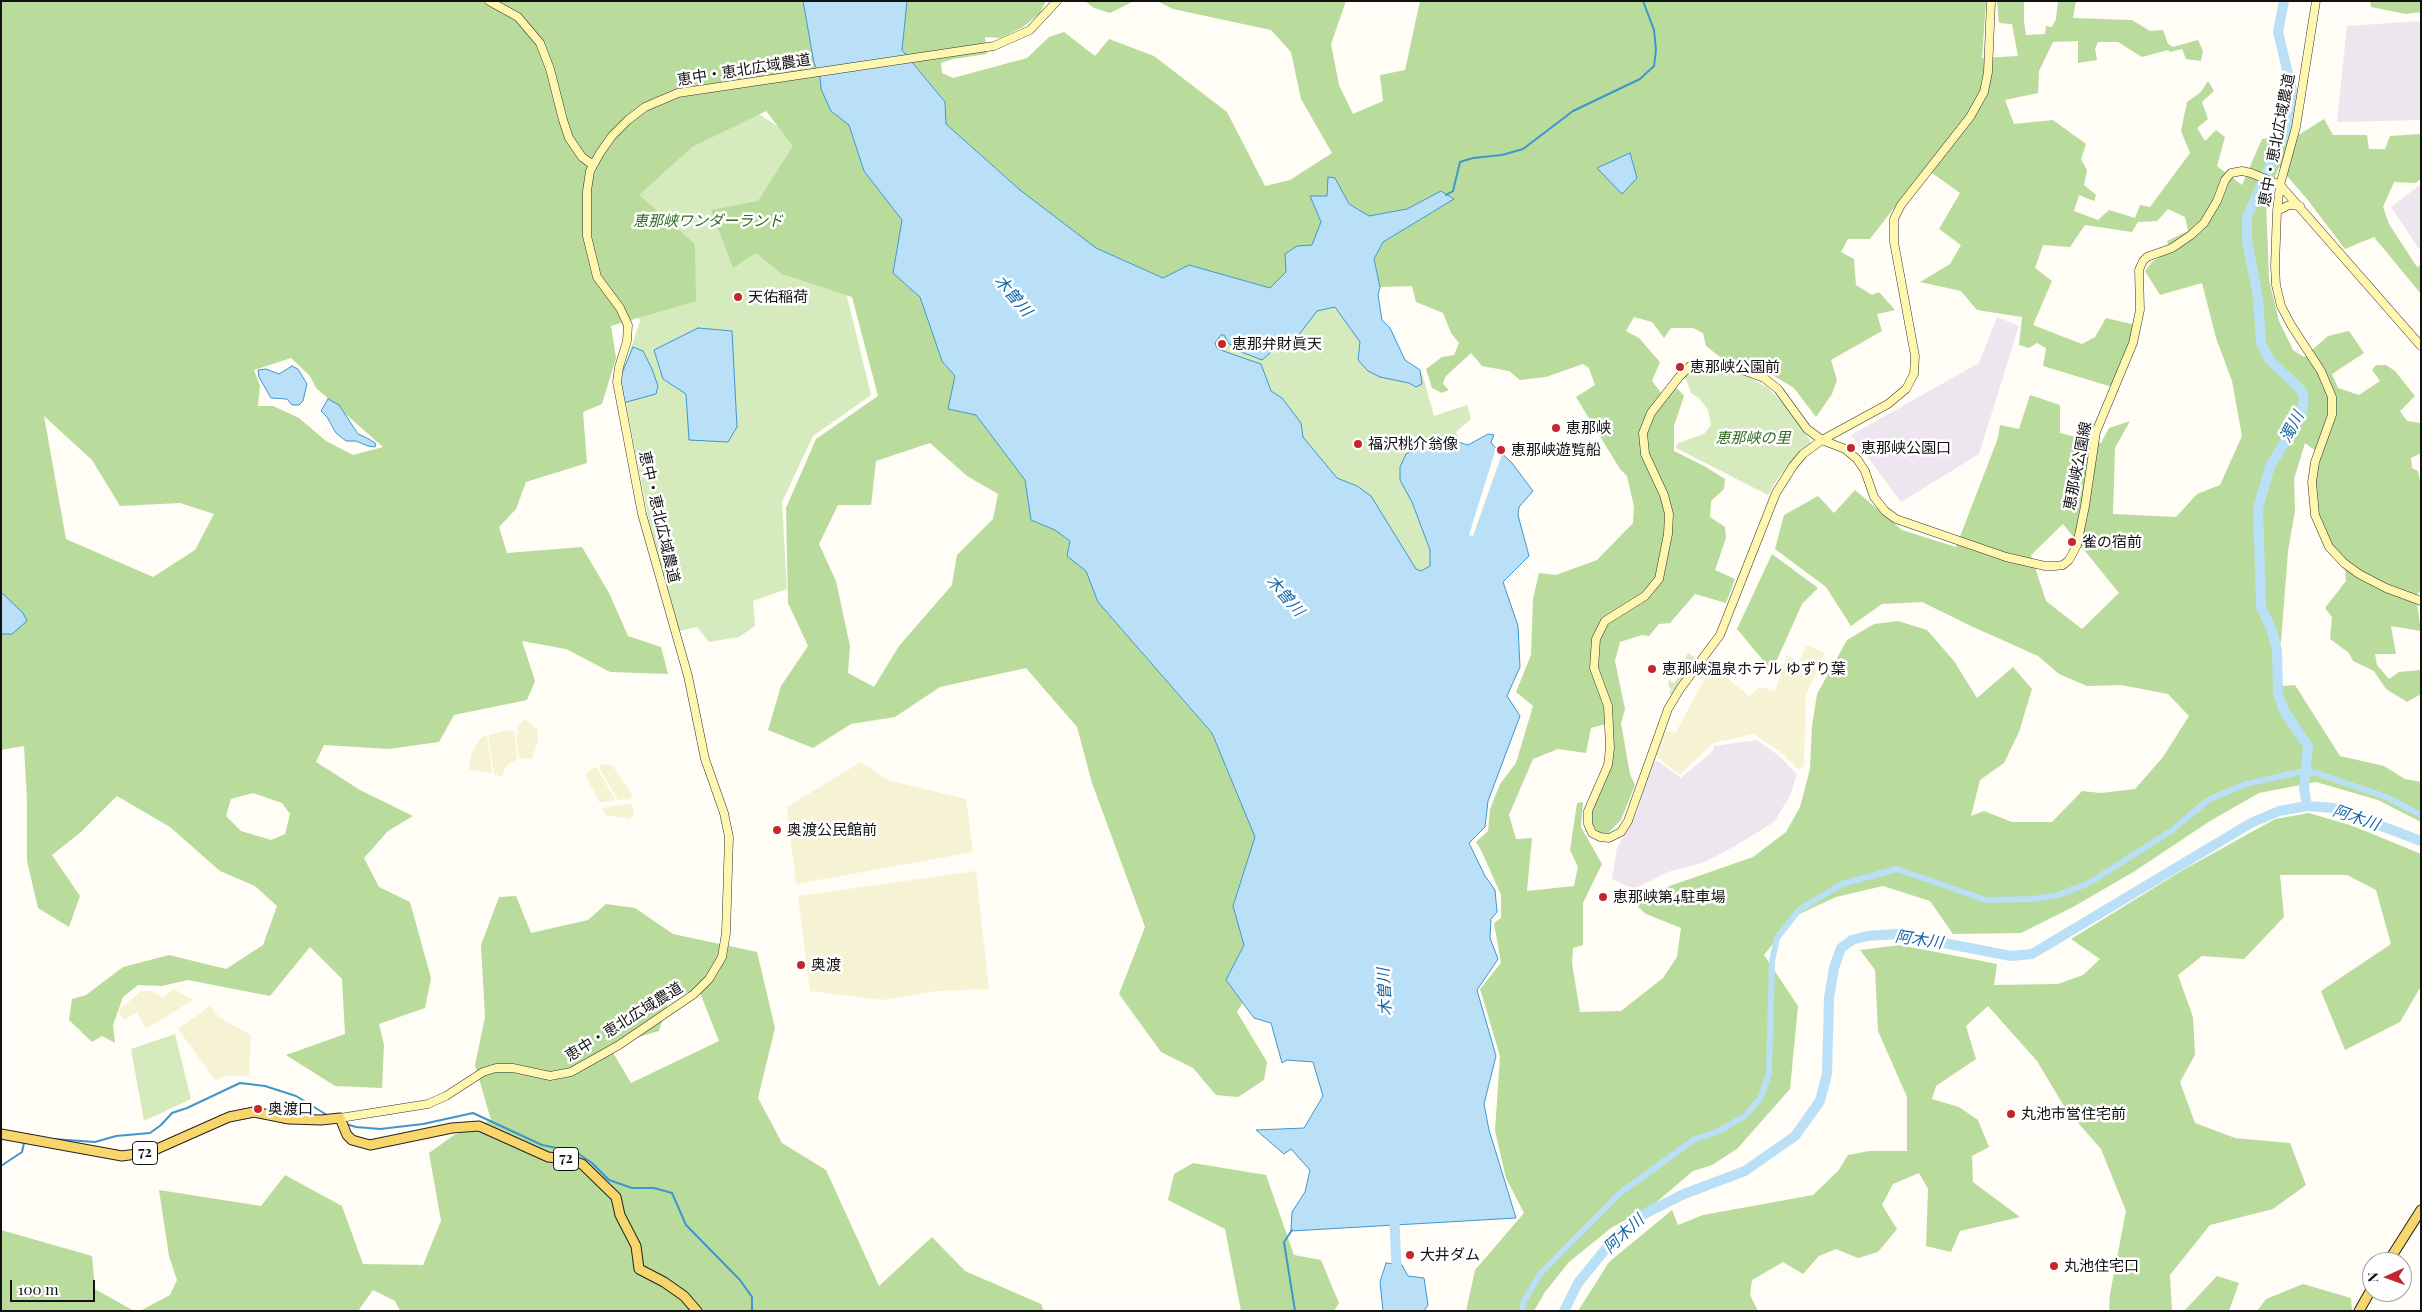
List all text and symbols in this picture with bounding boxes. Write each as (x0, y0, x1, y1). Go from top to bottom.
street label: 恵中・恵北広域農道 (676, 51, 812, 89)
street label: 恵中・恵北広域農道 (2255, 72, 2299, 208)
park label: 恵那峡ワンダーランド (633, 212, 783, 230)
water label: 木曽川 (990, 271, 1036, 321)
place label: 天佑稲荷 (748, 288, 808, 306)
marker: 天佑稲荷 (732, 291, 744, 303)
place label: 恵那弁財眞天 (1232, 335, 1322, 353)
marker: 恵那弁財眞天 (1216, 338, 1228, 350)
place label: 恵那峡公園前 (1690, 358, 1780, 376)
marker: 恵那峡公園前 (1674, 361, 1686, 373)
water label: 濁川 (2276, 408, 2308, 446)
place label: 恵那峡 (1566, 419, 1611, 437)
street label: 恵那峡公園線 (2061, 420, 2095, 512)
marker: 恵那峡 (1550, 422, 1562, 434)
park label: 恵那峡の里 (1716, 429, 1790, 447)
place label: 福沢桃介翁像 (1368, 435, 1458, 453)
marker: 福沢桃介翁像 (1352, 438, 1364, 450)
place label: 恵那峡公園口 (1861, 439, 1951, 457)
place label: 恵那峡遊覧船 (1511, 441, 1601, 459)
marker: 恵那峡公園口 (1845, 442, 1857, 454)
marker: 恵那峡遊覧船 (1495, 444, 1507, 456)
street label: 恵中・恵北広域農道 (635, 449, 683, 585)
place label: 雀の宿前 (2082, 533, 2142, 551)
marker: 雀の宿前 (2066, 536, 2078, 548)
water label: 木曽川 (1262, 572, 1308, 620)
place label: 恵那峡温泉ホテル ゆずり葉 (1662, 660, 1846, 678)
marker: 恵那峡温泉ホテル ゆずり葉 (1646, 663, 1658, 675)
water label: 阿木川 (2330, 801, 2382, 835)
place label: 奥渡公民館前 (787, 821, 877, 839)
marker: 奥渡公民館前 (771, 824, 783, 836)
place label: 恵那峡第4駐車場 (1613, 888, 1725, 906)
marker: 恵那峡第4駐車場 (1597, 891, 1609, 903)
water label: 阿木川 (1894, 927, 1944, 953)
place label: 奥渡 (811, 956, 841, 974)
marker: 奥渡 (795, 959, 807, 971)
water label: 木曽川 (1374, 968, 1396, 1016)
street label: 恵中・恵北広域農道 (562, 979, 686, 1065)
place label: 奥渡口 (268, 1100, 313, 1118)
marker: 奥渡口 (252, 1103, 264, 1115)
place label: 丸池市営住宅前 (2021, 1105, 2126, 1123)
marker: 丸池市営住宅前 (2005, 1108, 2017, 1120)
road number: 72 (132, 1142, 158, 1164)
road number: 72 (554, 1148, 578, 1170)
water label: 阿木川 (1600, 1211, 1648, 1257)
place label: 大井ダム (1420, 1246, 1480, 1264)
marker: 大井ダム (1404, 1249, 1416, 1261)
north arrow (2362, 1252, 2412, 1302)
place label: 丸池住宅口 (2064, 1257, 2139, 1275)
marker: 丸池住宅口 (2048, 1260, 2060, 1272)
scale bar (12, 1270, 98, 1302)
text: N (2363, 1272, 2382, 1283)
text: 100 m (18, 1279, 59, 1299)

